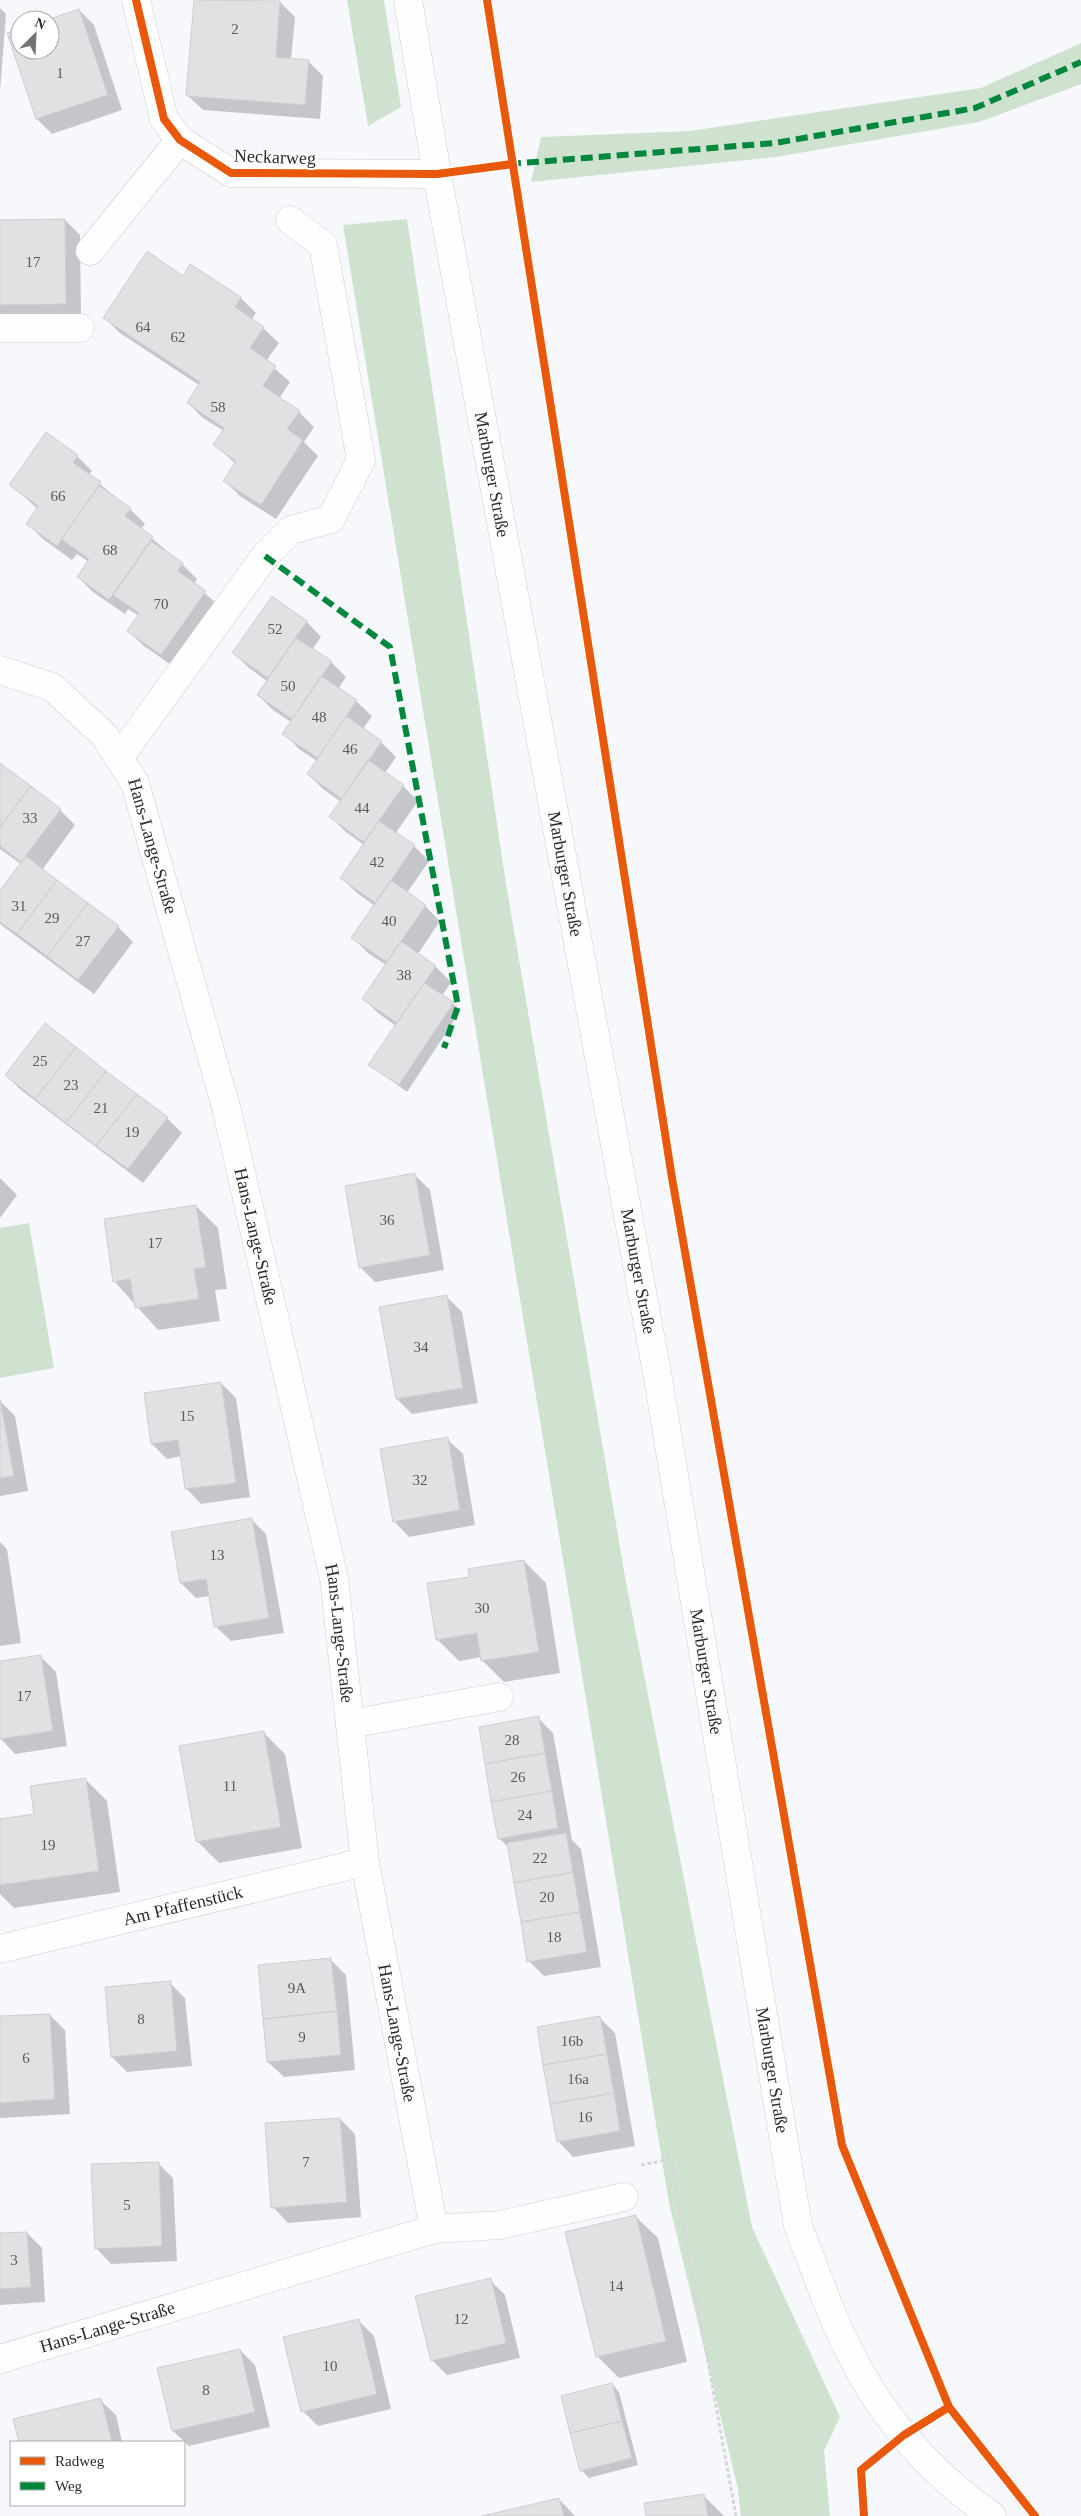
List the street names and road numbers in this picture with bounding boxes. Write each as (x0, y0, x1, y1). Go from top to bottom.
street label: Neckarweg (234, 146, 316, 168)
street label: Marburger Straße (471, 410, 513, 539)
street label: Hans-Lange-Straße (124, 776, 181, 916)
street label: Marburger Straße (544, 810, 587, 938)
street label: Hans-Lange-Straße (230, 1166, 281, 1307)
street label: Marburger Straße (617, 1207, 660, 1336)
street label: Hans-Lange-Straße (321, 1562, 358, 1704)
street label: Marburger Straße (686, 1607, 727, 1736)
street label: Am Pfaffenstück (121, 1882, 245, 1929)
street label: Hans-Lange-Straße (374, 1962, 420, 2104)
street label: Marburger Straße (752, 2006, 792, 2135)
street label: Hans-Lange-Straße (37, 2297, 177, 2357)

